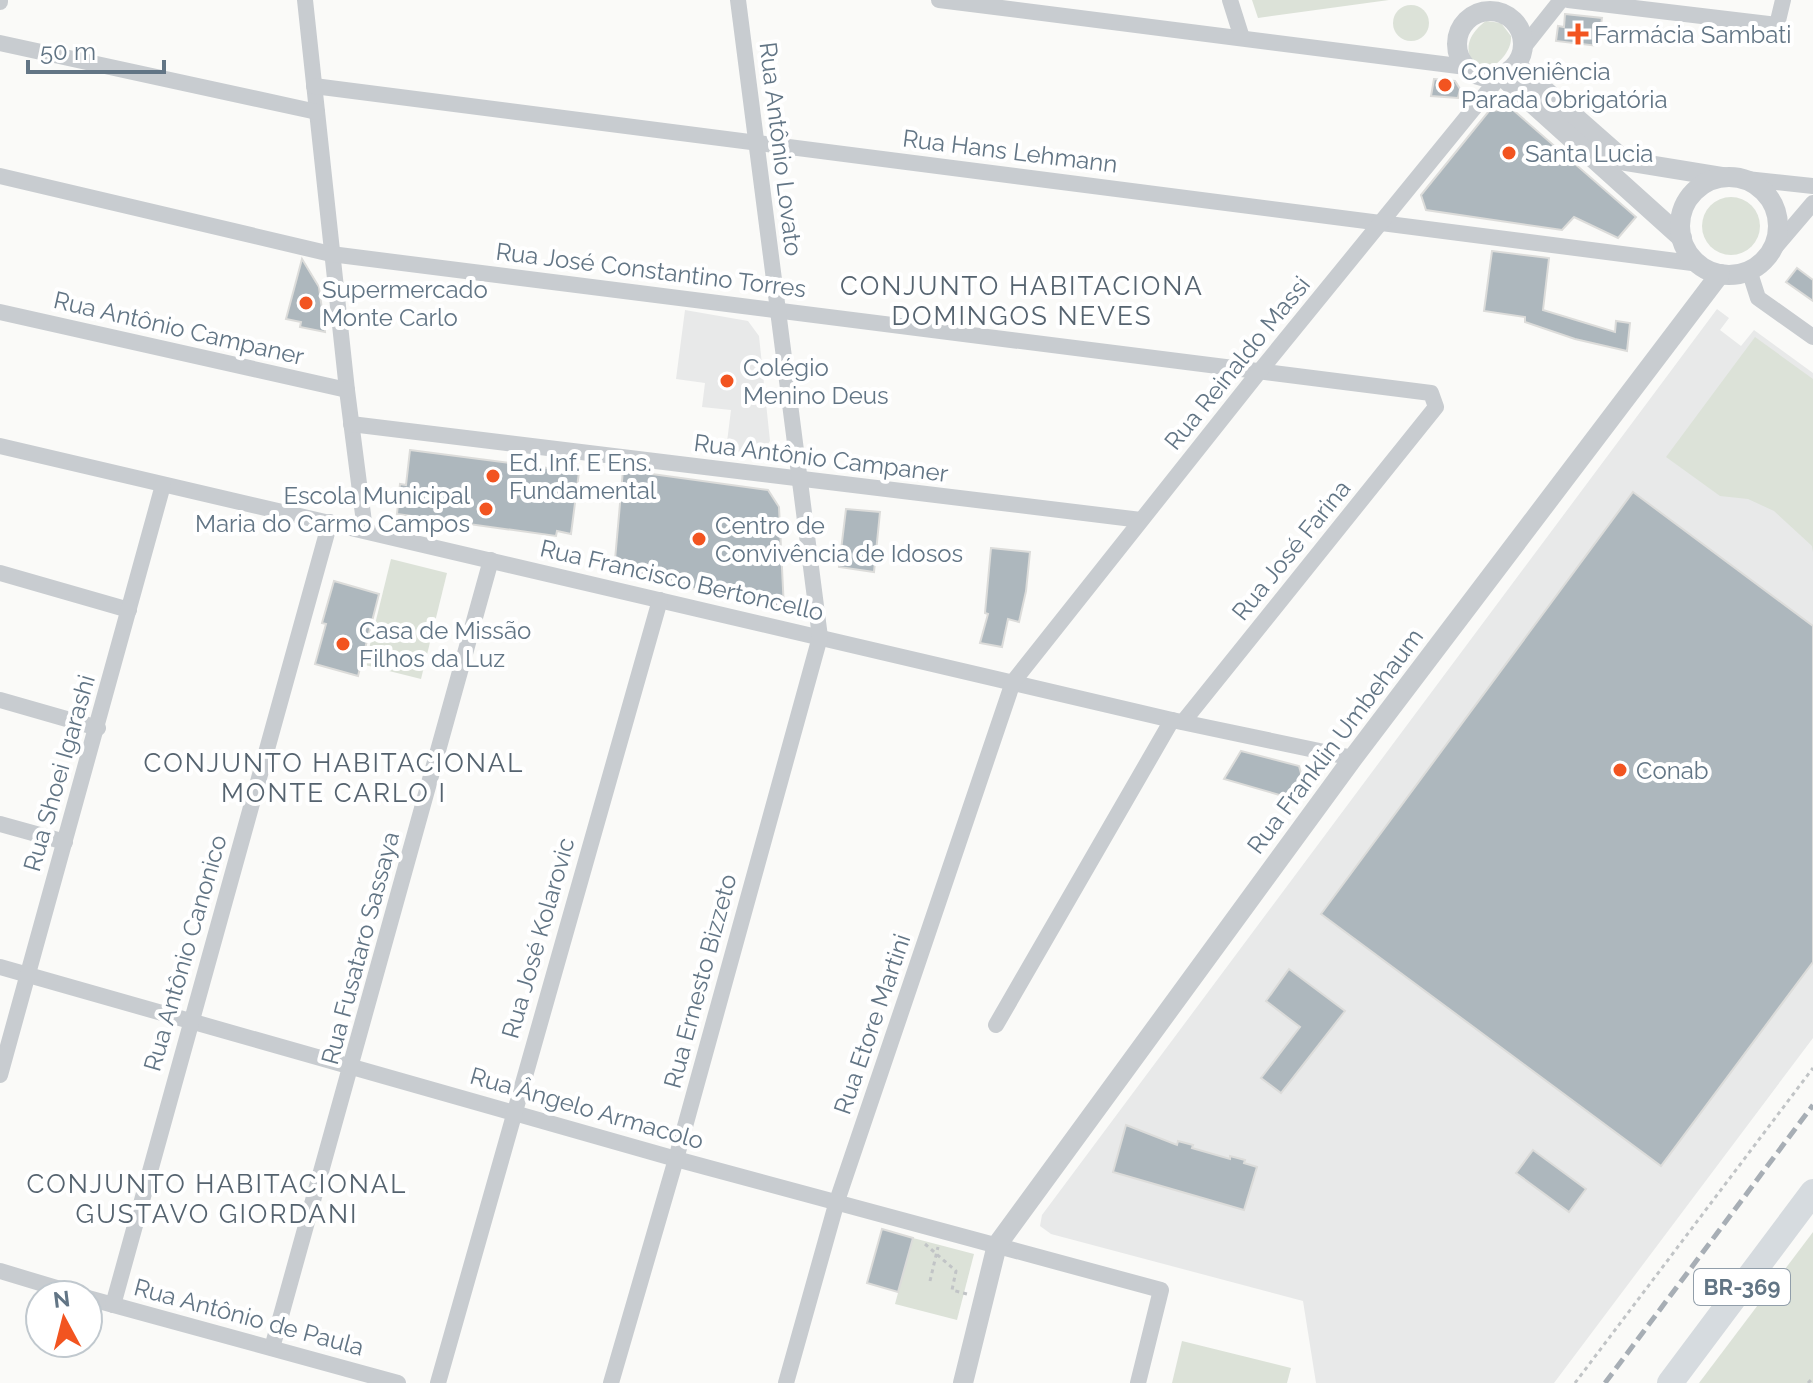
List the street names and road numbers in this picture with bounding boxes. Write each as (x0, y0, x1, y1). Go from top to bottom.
street label: Rua Antônio Lovato (753, 40, 809, 258)
street label: Rua Hans Lehmann (901, 123, 1119, 179)
street label: Rua José Constantino Torres (494, 237, 808, 303)
street label: Rua Reinaldo Massi (1158, 270, 1316, 456)
street label: Rua Antônio Campaner (51, 285, 308, 371)
street label: Rua Antônio Campaner (692, 428, 950, 488)
street label: Rua José Farina (1226, 474, 1356, 626)
street label: Rua Francisco Bertoncello (537, 533, 827, 627)
street label: Rua Franklin Umbehaum (1241, 623, 1429, 859)
street label: Rua Shoei Igarashi (17, 671, 101, 875)
street label: Rua Fusataro Sassaya (315, 828, 405, 1068)
street label: Rua Antônio Canonico (137, 832, 233, 1074)
street label: Rua José Kolarovic (495, 834, 581, 1042)
street label: Rua Ernesto Bizzeto (657, 871, 743, 1091)
street label: Rua Etore Martini (828, 930, 916, 1118)
street label: Rua Ângelo Armacolo (467, 1061, 707, 1155)
road number: BR-369 (1694, 1269, 1790, 1305)
street label: Rua Antônio de Paula (131, 1272, 367, 1362)

